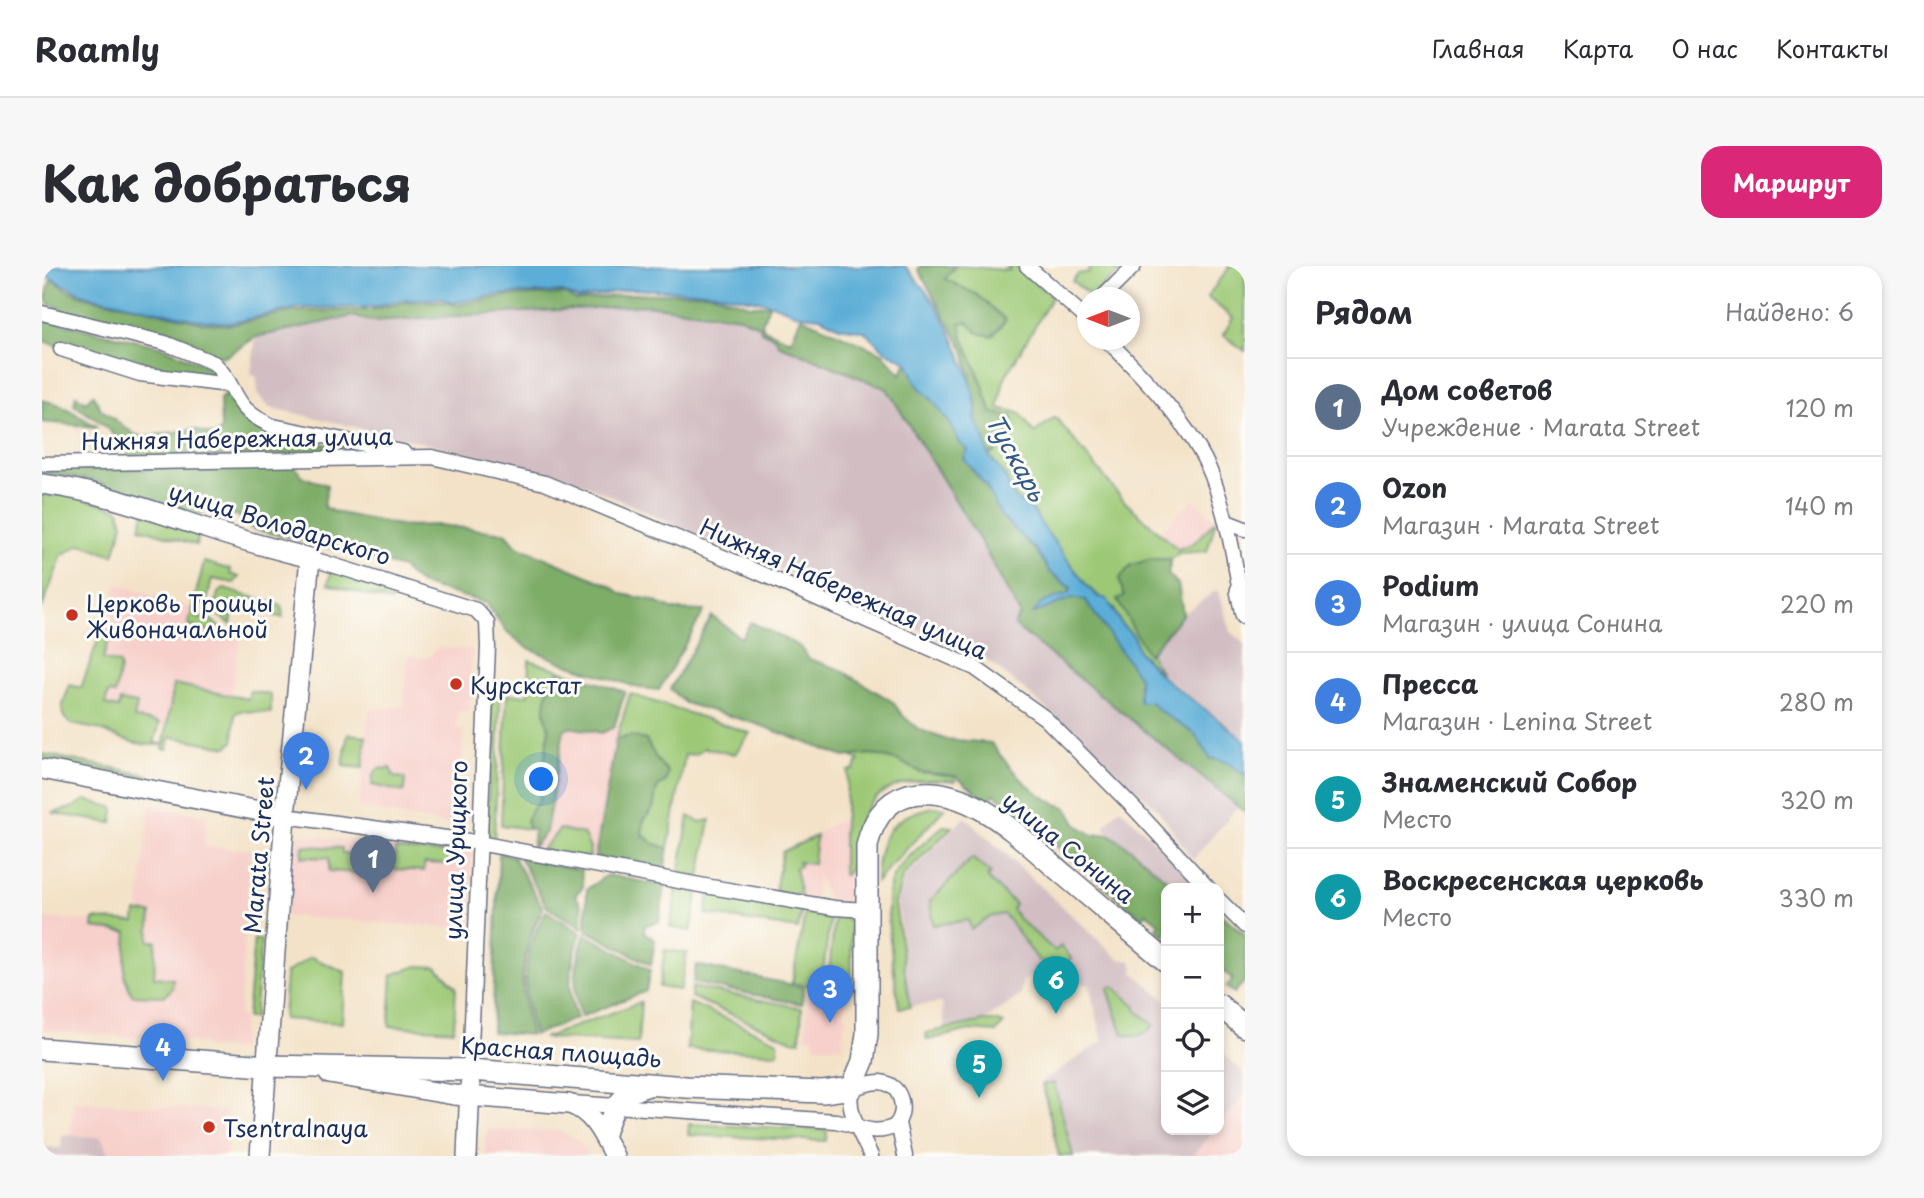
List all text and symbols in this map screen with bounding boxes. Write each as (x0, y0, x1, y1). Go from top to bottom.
text: Roamly (35, 23, 160, 73)
text: Главная (1432, 30, 1525, 66)
text: Карта (1563, 30, 1633, 66)
text: О нас (1671, 30, 1738, 66)
text: Контакты (1776, 30, 1889, 66)
text: Как добраться (42, 145, 412, 219)
button: Маршрут (1701, 146, 1882, 218)
north arrow (1077, 287, 1140, 350)
text: Рядом (1315, 289, 1413, 334)
text: Найдено: 6 (1725, 294, 1854, 329)
text: Дом советов (1382, 370, 1552, 409)
text: 1 (1333, 390, 1344, 425)
text: 120 m (1786, 390, 1854, 425)
water label: Тускарь (978, 407, 1057, 509)
text: Учреждение · Marata Street (1382, 409, 1700, 444)
street label: Нижняя Набережная улица (81, 418, 394, 458)
text: Ozon (1382, 468, 1447, 507)
street label: улица Володарского (165, 473, 395, 573)
text: 2 (1330, 488, 1346, 523)
text: 140 m (1785, 488, 1854, 523)
text: Магазин · Marata Street (1382, 507, 1660, 542)
street label: Нижняя Набережная улица (695, 509, 994, 668)
text: Podium (1382, 566, 1479, 605)
place label: Церковь Троицы Живоначальной (86, 585, 273, 646)
text: 3 (1330, 586, 1346, 621)
text: 220 m (1780, 586, 1854, 621)
text: Магазин · улица Сонина (1382, 605, 1663, 640)
marker: Церковь Троицы Живоначальной (64, 607, 80, 623)
text: Пресса (1382, 664, 1478, 703)
place label: Курскстат (470, 667, 582, 702)
marker: Курскстат (448, 676, 464, 692)
text: 4 (1330, 684, 1346, 719)
text: 280 m (1779, 684, 1854, 719)
text: Магазин · Lenina Street (1382, 703, 1652, 738)
pin: 2 (283, 732, 329, 790)
street label: улица Урицкого (434, 759, 476, 941)
your location (524, 762, 558, 796)
text: Знаменский Собор (1382, 762, 1637, 801)
street label: Marata Street (234, 775, 282, 935)
text: 5 (1331, 782, 1345, 817)
text: 320 m (1780, 782, 1854, 817)
street label: улица Сонина (995, 783, 1143, 912)
text: Место (1382, 801, 1452, 836)
pin: 1 (350, 835, 396, 893)
text: Воскресенская церковь (1382, 860, 1704, 899)
text: 6 (1330, 880, 1346, 915)
text: 330 m (1778, 880, 1854, 915)
map controls (1161, 883, 1224, 1135)
button: + (1161, 883, 1224, 946)
text: Место (1382, 899, 1452, 934)
button: − (1161, 946, 1224, 1009)
pin: 6 (1033, 956, 1079, 1014)
pin: 3 (807, 965, 853, 1023)
button: locate (1161, 1009, 1224, 1072)
pin: 4 (140, 1023, 186, 1081)
street label: Красная площадь (459, 1027, 663, 1075)
pin: 5 (956, 1040, 1002, 1098)
button: layers (1161, 1072, 1224, 1135)
place label: Tsentralnaya (223, 1110, 368, 1145)
marker: Tsentralnaya (201, 1119, 217, 1135)

